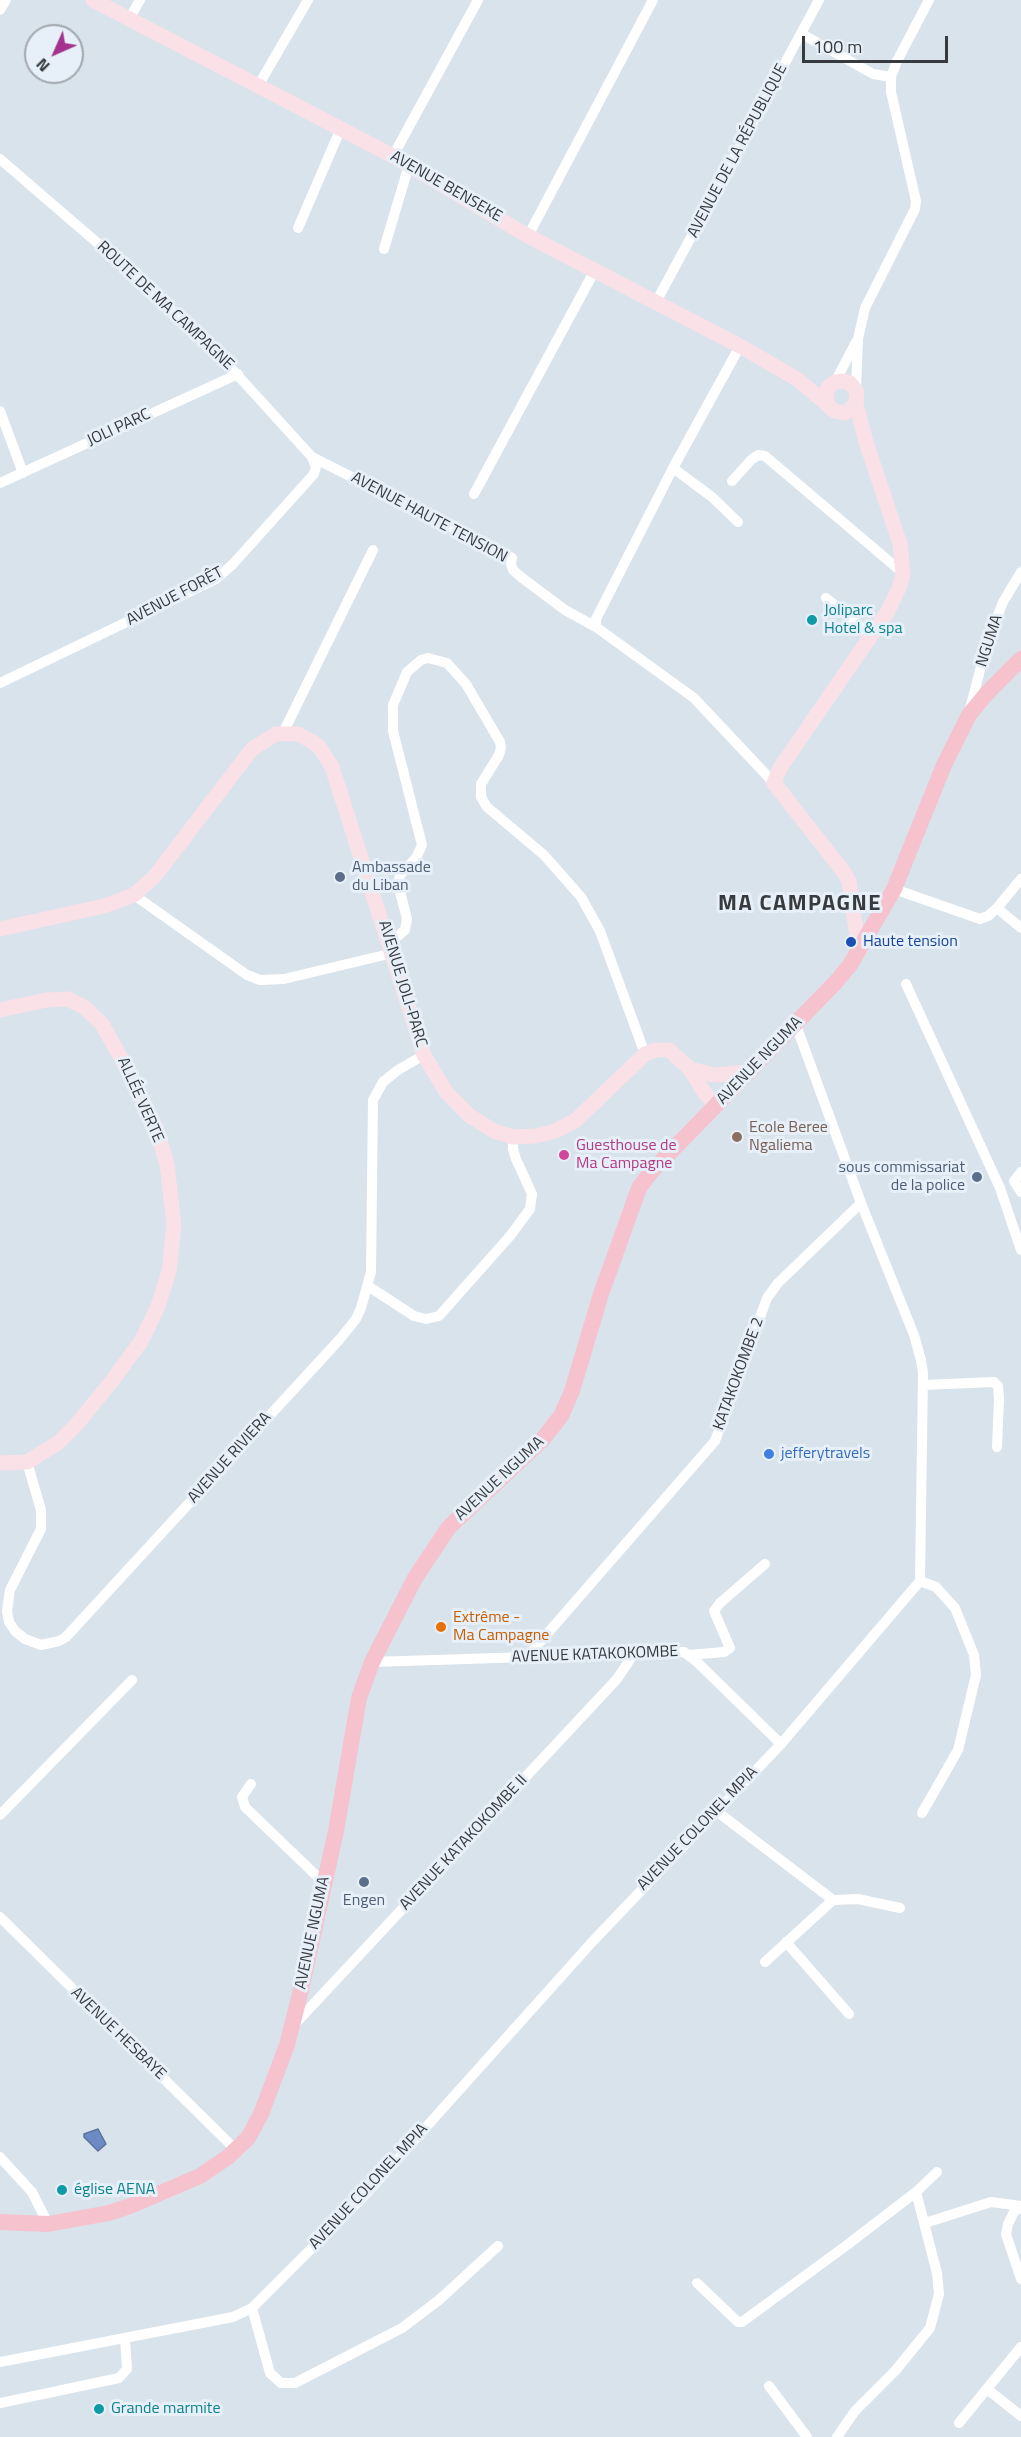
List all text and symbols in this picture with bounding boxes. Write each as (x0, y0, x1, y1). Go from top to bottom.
north arrow (24, 24, 84, 84)
scale bar (805, 24, 950, 62)
text: 100 m (813, 33, 862, 60)
text: N (30, 53, 55, 78)
street label: AVENUE DE LA RÉPUBLIQUE (684, 61, 792, 241)
street label: AVENUE BENSEKE (387, 147, 505, 227)
street label: ROUTE DE MA CAMPAGNE (93, 238, 237, 374)
street label: JOLI PARC (84, 405, 154, 451)
street label: AVENUE HAUTE TENSION (348, 469, 510, 567)
street label: AVENUE FORÊT (123, 563, 227, 631)
place label: Joliparc Hotel & spa (824, 601, 902, 639)
street label: NGUMA (973, 612, 1007, 670)
marker: Joliparc Hotel & spa (805, 613, 819, 627)
place label: Ambassade du Liban (352, 858, 431, 896)
marker: Ambassade du Liban (333, 870, 347, 884)
district label: MA CAMPAGNE (718, 892, 882, 918)
street label: AVENUE JOLI-PARC (374, 918, 430, 1050)
place label: Haute tension (863, 932, 958, 952)
marker: Haute tension (844, 935, 858, 949)
street label: AVENUE NGUMA (713, 1013, 807, 1109)
street label: ALLÉE VERTE (113, 1054, 167, 1146)
place label: Ecole Beree Ngaliema (749, 1118, 828, 1156)
marker: Ecole Beree Ngaliema (730, 1130, 744, 1144)
place label: Guesthouse de Ma Campagne (576, 1136, 677, 1174)
marker: Guesthouse de Ma Campagne (557, 1148, 571, 1162)
place label: sous commissariat de la police (839, 1158, 965, 1196)
marker: sous commissariat de la police (970, 1170, 984, 1184)
street label: KATAKOKOMBE 2 (710, 1315, 768, 1433)
street label: AVENUE RIVIERA (184, 1409, 276, 1507)
street label: AVENUE NGUMA (452, 1433, 548, 1525)
place label: jefferytravels (781, 1444, 870, 1464)
marker: jefferytravels (762, 1447, 776, 1461)
place label: Extrême - Ma Campagne (453, 1608, 549, 1646)
marker: Extrême - Ma Campagne (434, 1620, 448, 1634)
street label: AVENUE KATAKOKOMBE (511, 1642, 679, 1668)
street label: AVENUE COLONEL MPIA (634, 1763, 762, 1895)
street label: AVENUE KATAKOKOMBE II (396, 1771, 532, 1915)
street label: AVENUE NGUMA (292, 1875, 334, 1991)
marker: Engen (357, 1875, 371, 1889)
place label: Engen (343, 1891, 385, 1911)
street label: AVENUE HESBAYE (66, 1984, 170, 2084)
street label: AVENUE COLONEL MPIA (306, 2120, 432, 2254)
place label: église AENA (74, 2180, 155, 2200)
marker: église AENA (55, 2183, 69, 2197)
place label: Grande marmite (111, 2399, 221, 2419)
marker: Grande marmite (92, 2402, 106, 2416)

